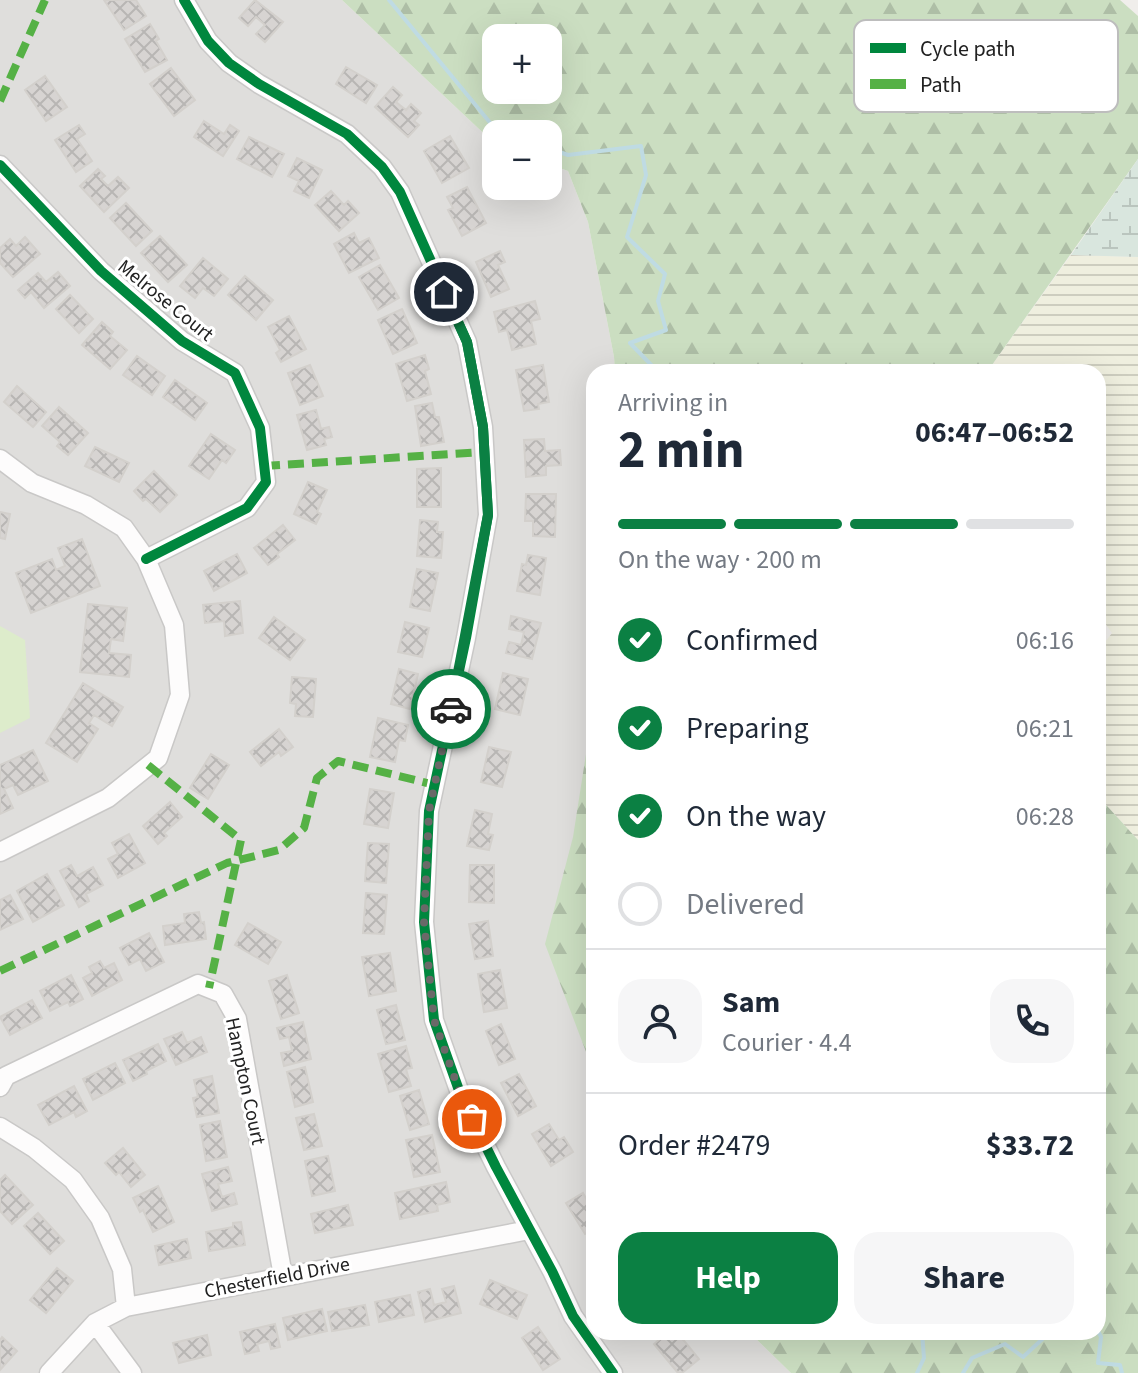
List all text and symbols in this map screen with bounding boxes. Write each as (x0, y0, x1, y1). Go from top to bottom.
legend (854, 20, 1118, 112)
map controls (482, 24, 562, 200)
button: + (482, 24, 562, 104)
text: Cycle path (920, 33, 1016, 65)
text: Path (920, 69, 962, 101)
button: − (482, 120, 562, 200)
street label: Melrose Court (111, 253, 220, 348)
pin (410, 258, 478, 326)
icon: home (422, 270, 466, 314)
text: Arriving in (618, 384, 728, 421)
text: 06:47–06:52 (915, 411, 1074, 454)
text: 2 min (618, 414, 745, 488)
text: On the way · 200 m (618, 541, 822, 578)
icon: check (618, 618, 662, 662)
text: Confirmed (686, 619, 819, 662)
text: 06:16 (1016, 622, 1074, 659)
courier (411, 669, 491, 749)
icon: car (429, 687, 473, 731)
icon: check (618, 706, 662, 750)
text: Preparing (686, 707, 809, 750)
text: 06:21 (1016, 710, 1074, 747)
icon: check (618, 794, 662, 838)
text: On the way (686, 795, 826, 838)
text: 06:28 (1016, 798, 1074, 835)
text: Delivered (686, 883, 805, 926)
button: person (618, 979, 702, 1063)
button: phone (990, 979, 1074, 1063)
text: Sam (722, 981, 780, 1024)
street label: Hampton Court (218, 1015, 272, 1148)
text: Courier · 4.4 (722, 1024, 852, 1061)
pin (438, 1085, 506, 1153)
icon: bag (450, 1097, 494, 1141)
text: Order #2479 (618, 1124, 771, 1167)
text: $33.72 (986, 1124, 1074, 1167)
button: Help (618, 1232, 838, 1324)
button: Share (854, 1232, 1074, 1324)
street label: Chesterfield Drive (202, 1250, 352, 1306)

